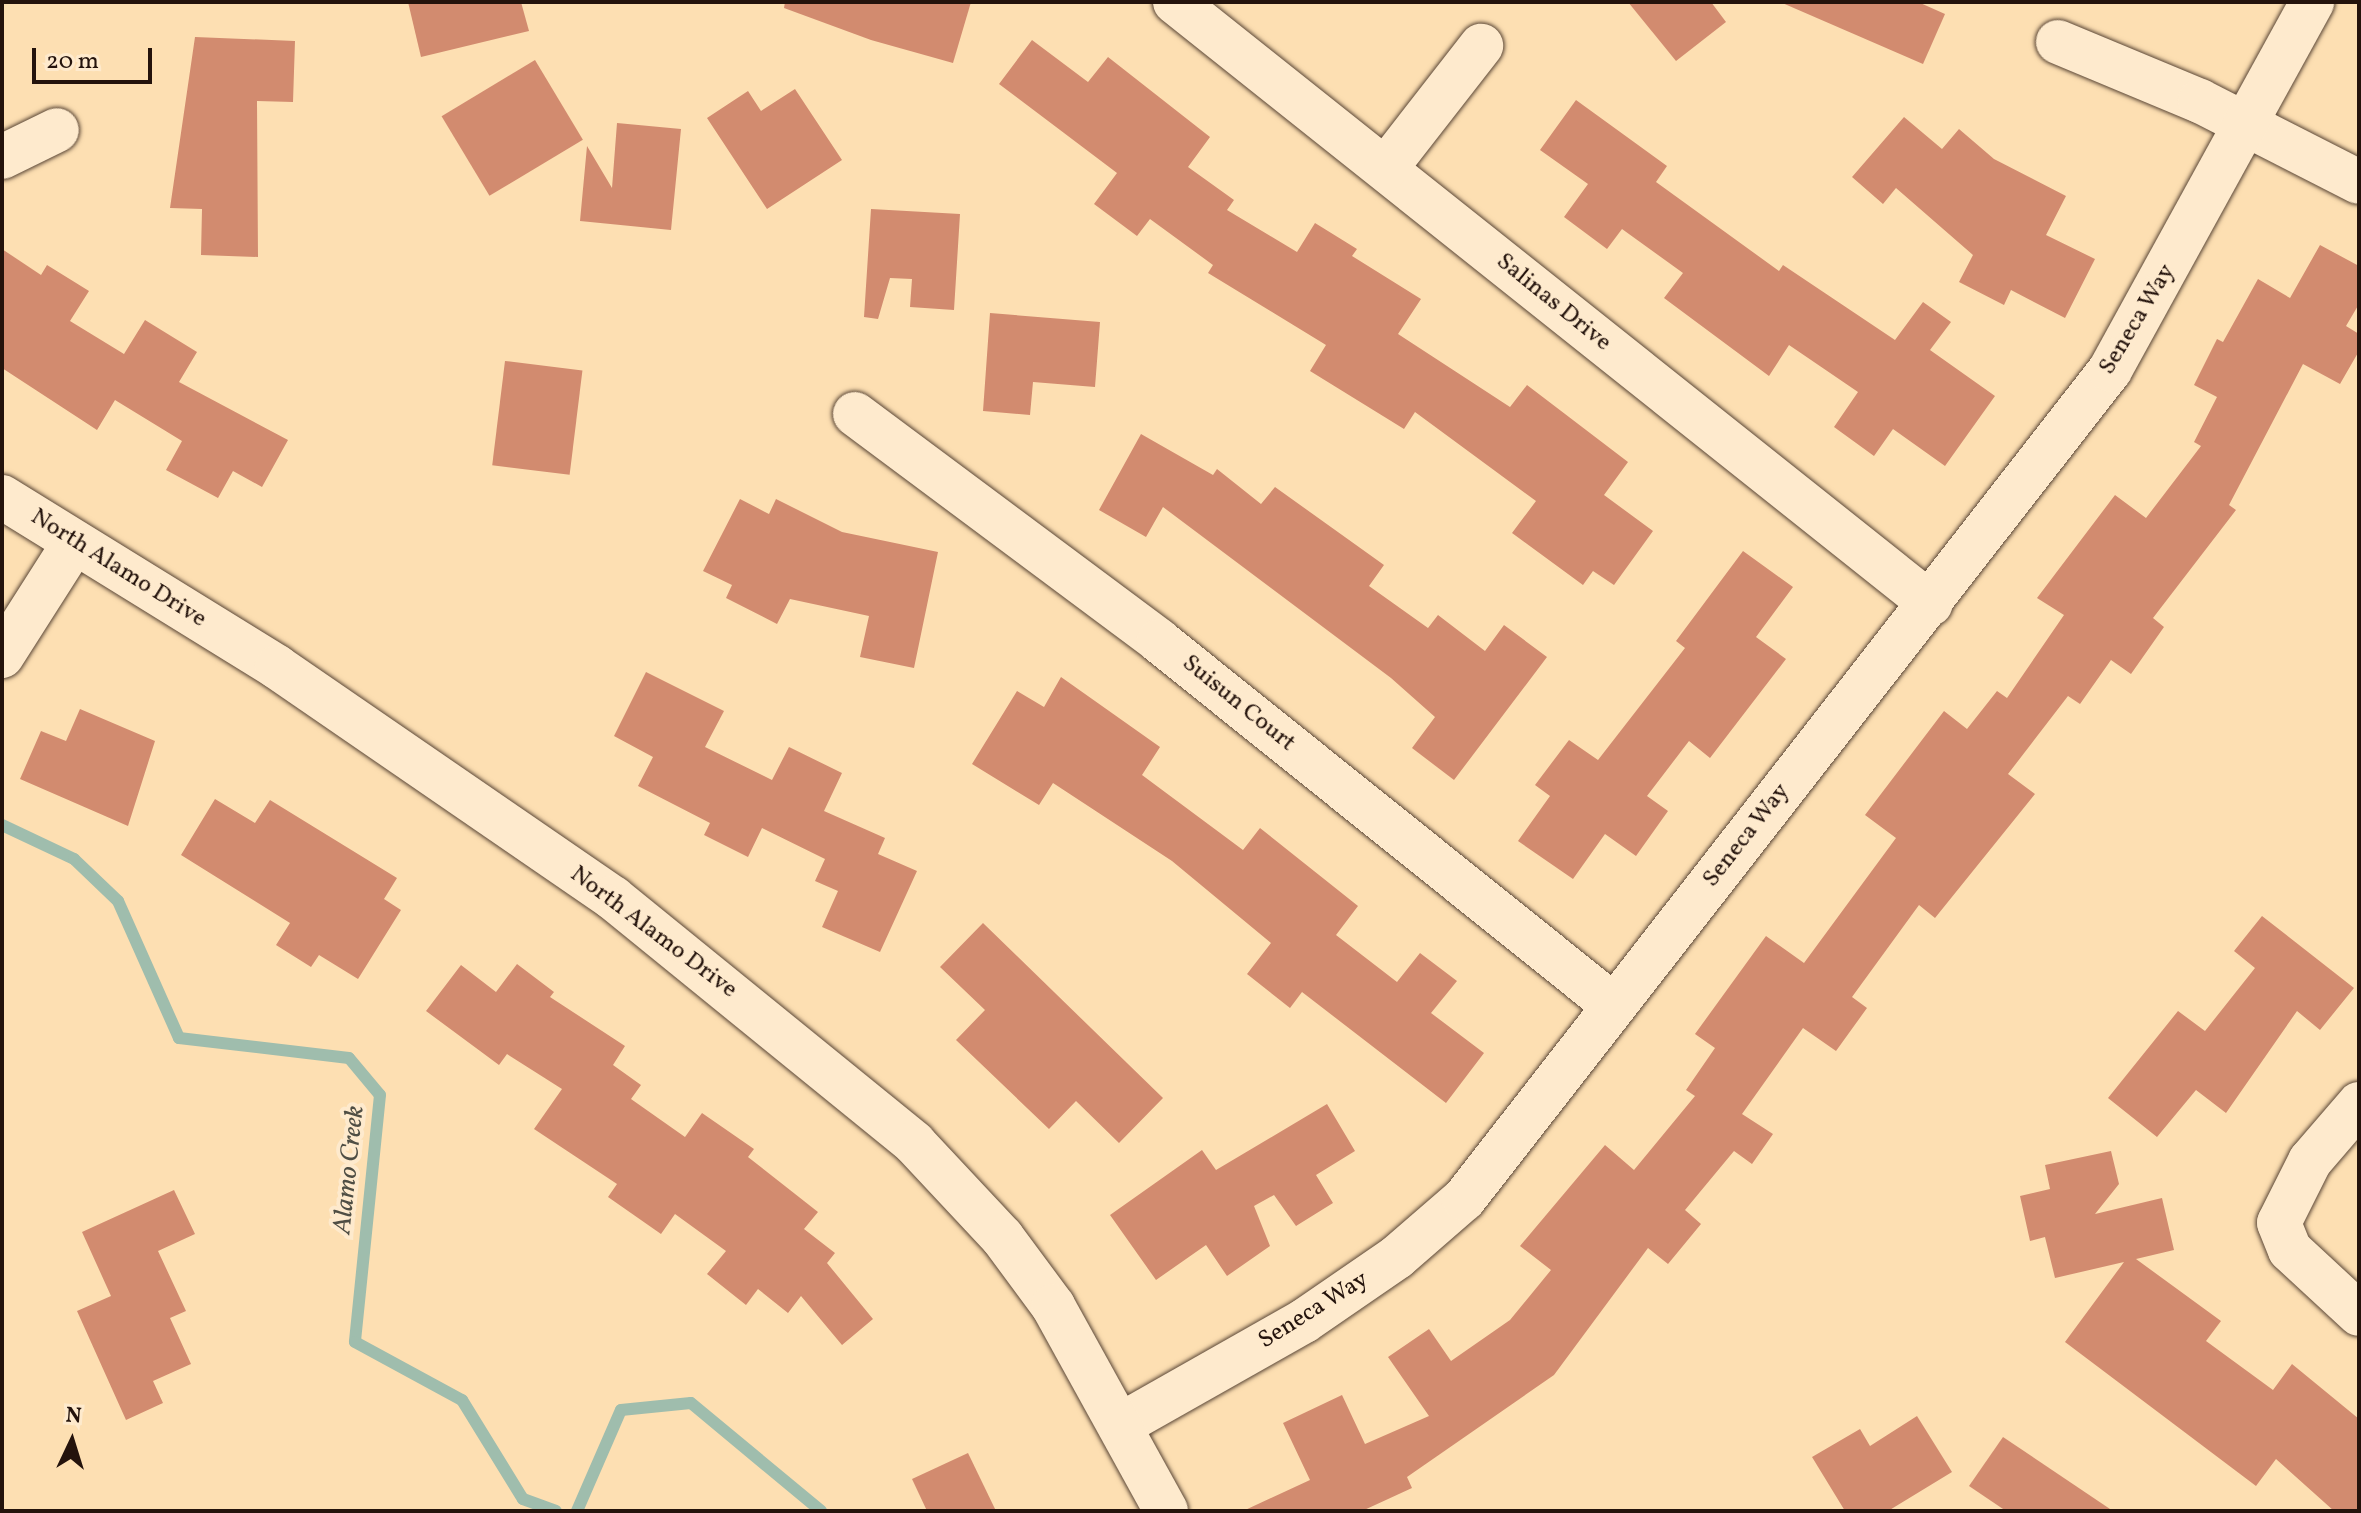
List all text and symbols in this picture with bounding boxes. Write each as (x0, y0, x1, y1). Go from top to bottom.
scale bar (36, 32, 156, 82)
text: 20 m (46, 45, 99, 79)
street label: Salinas Drive (1490, 248, 1616, 358)
street label: Seneca Way (2094, 259, 2182, 381)
street label: North Alamo Drive (25, 503, 211, 635)
street label: Suisun Court (1176, 650, 1300, 758)
street label: Seneca Way (1697, 778, 1797, 894)
street label: North Alamo Drive (564, 861, 742, 1005)
water label: Alamo Creek (328, 1104, 372, 1236)
street label: Seneca Way (1254, 1266, 1374, 1356)
north arrow (32, 1401, 112, 1481)
text: N (65, 1401, 83, 1433)

